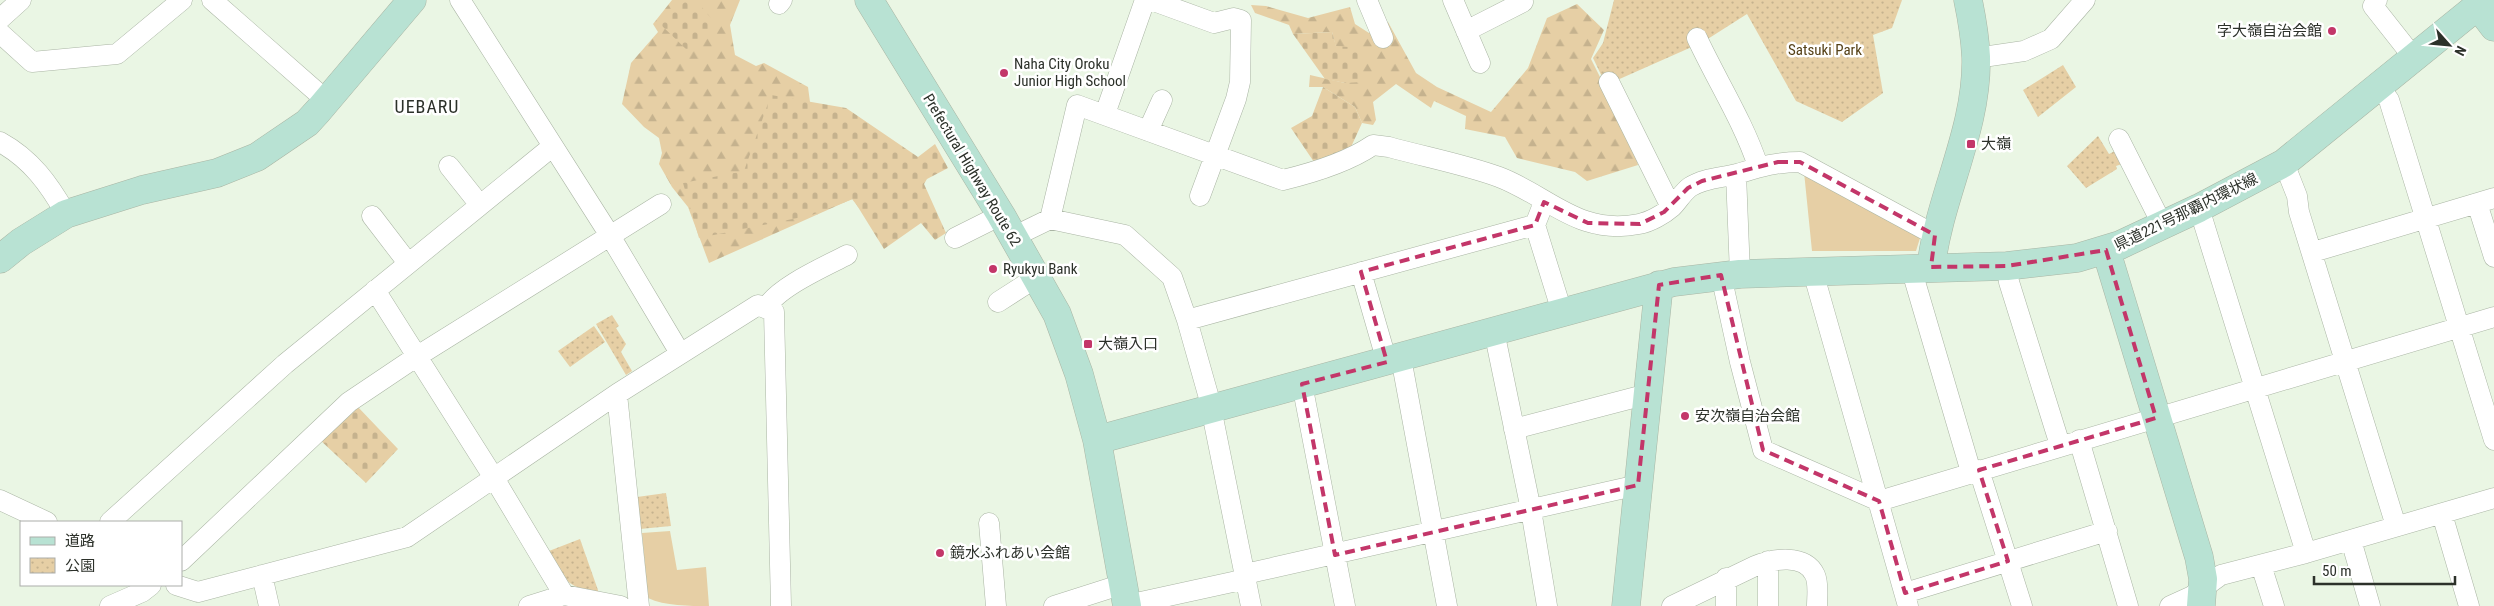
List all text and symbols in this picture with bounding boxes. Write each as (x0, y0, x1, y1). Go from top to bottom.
north arrow (2424, 20, 2474, 70)
place label: 字大嶺自治会館 (2217, 22, 2322, 40)
marker: 字大嶺自治会館 (2326, 25, 2338, 37)
park label: Satsuki Park (1788, 41, 1862, 59)
text: N (2452, 43, 2470, 58)
place label: Naha City Oroku Junior High School (1014, 55, 1126, 90)
marker: Naha City Oroku Junior High School (998, 67, 1010, 79)
street label: Prefectural Highway Route 62 (919, 90, 1025, 250)
district label: UEBARU (395, 96, 459, 117)
place label: 大嶺 (1981, 135, 2011, 153)
marker: 大嶺 (1965, 138, 1977, 150)
street label: 県道221号那覇内環状線 (2111, 169, 2261, 255)
place label: Ryukyu Bank (1003, 260, 1078, 278)
marker: Ryukyu Bank (987, 263, 999, 275)
place label: 大嶺入口 (1098, 335, 1158, 353)
marker: 大嶺入口 (1082, 338, 1094, 350)
place label: 安次嶺自治会館 (1695, 407, 1800, 425)
marker: 安次嶺自治会館 (1679, 410, 1691, 422)
legend (20, 521, 182, 586)
text: 道路 (65, 532, 95, 550)
place label: 鏡水ふれあい会館 (950, 544, 1070, 562)
marker: 鏡水ふれあい会館 (934, 547, 946, 559)
scale bar (2314, 554, 2455, 586)
text: 公園 (65, 557, 95, 575)
text: 50 m (2322, 562, 2352, 580)

